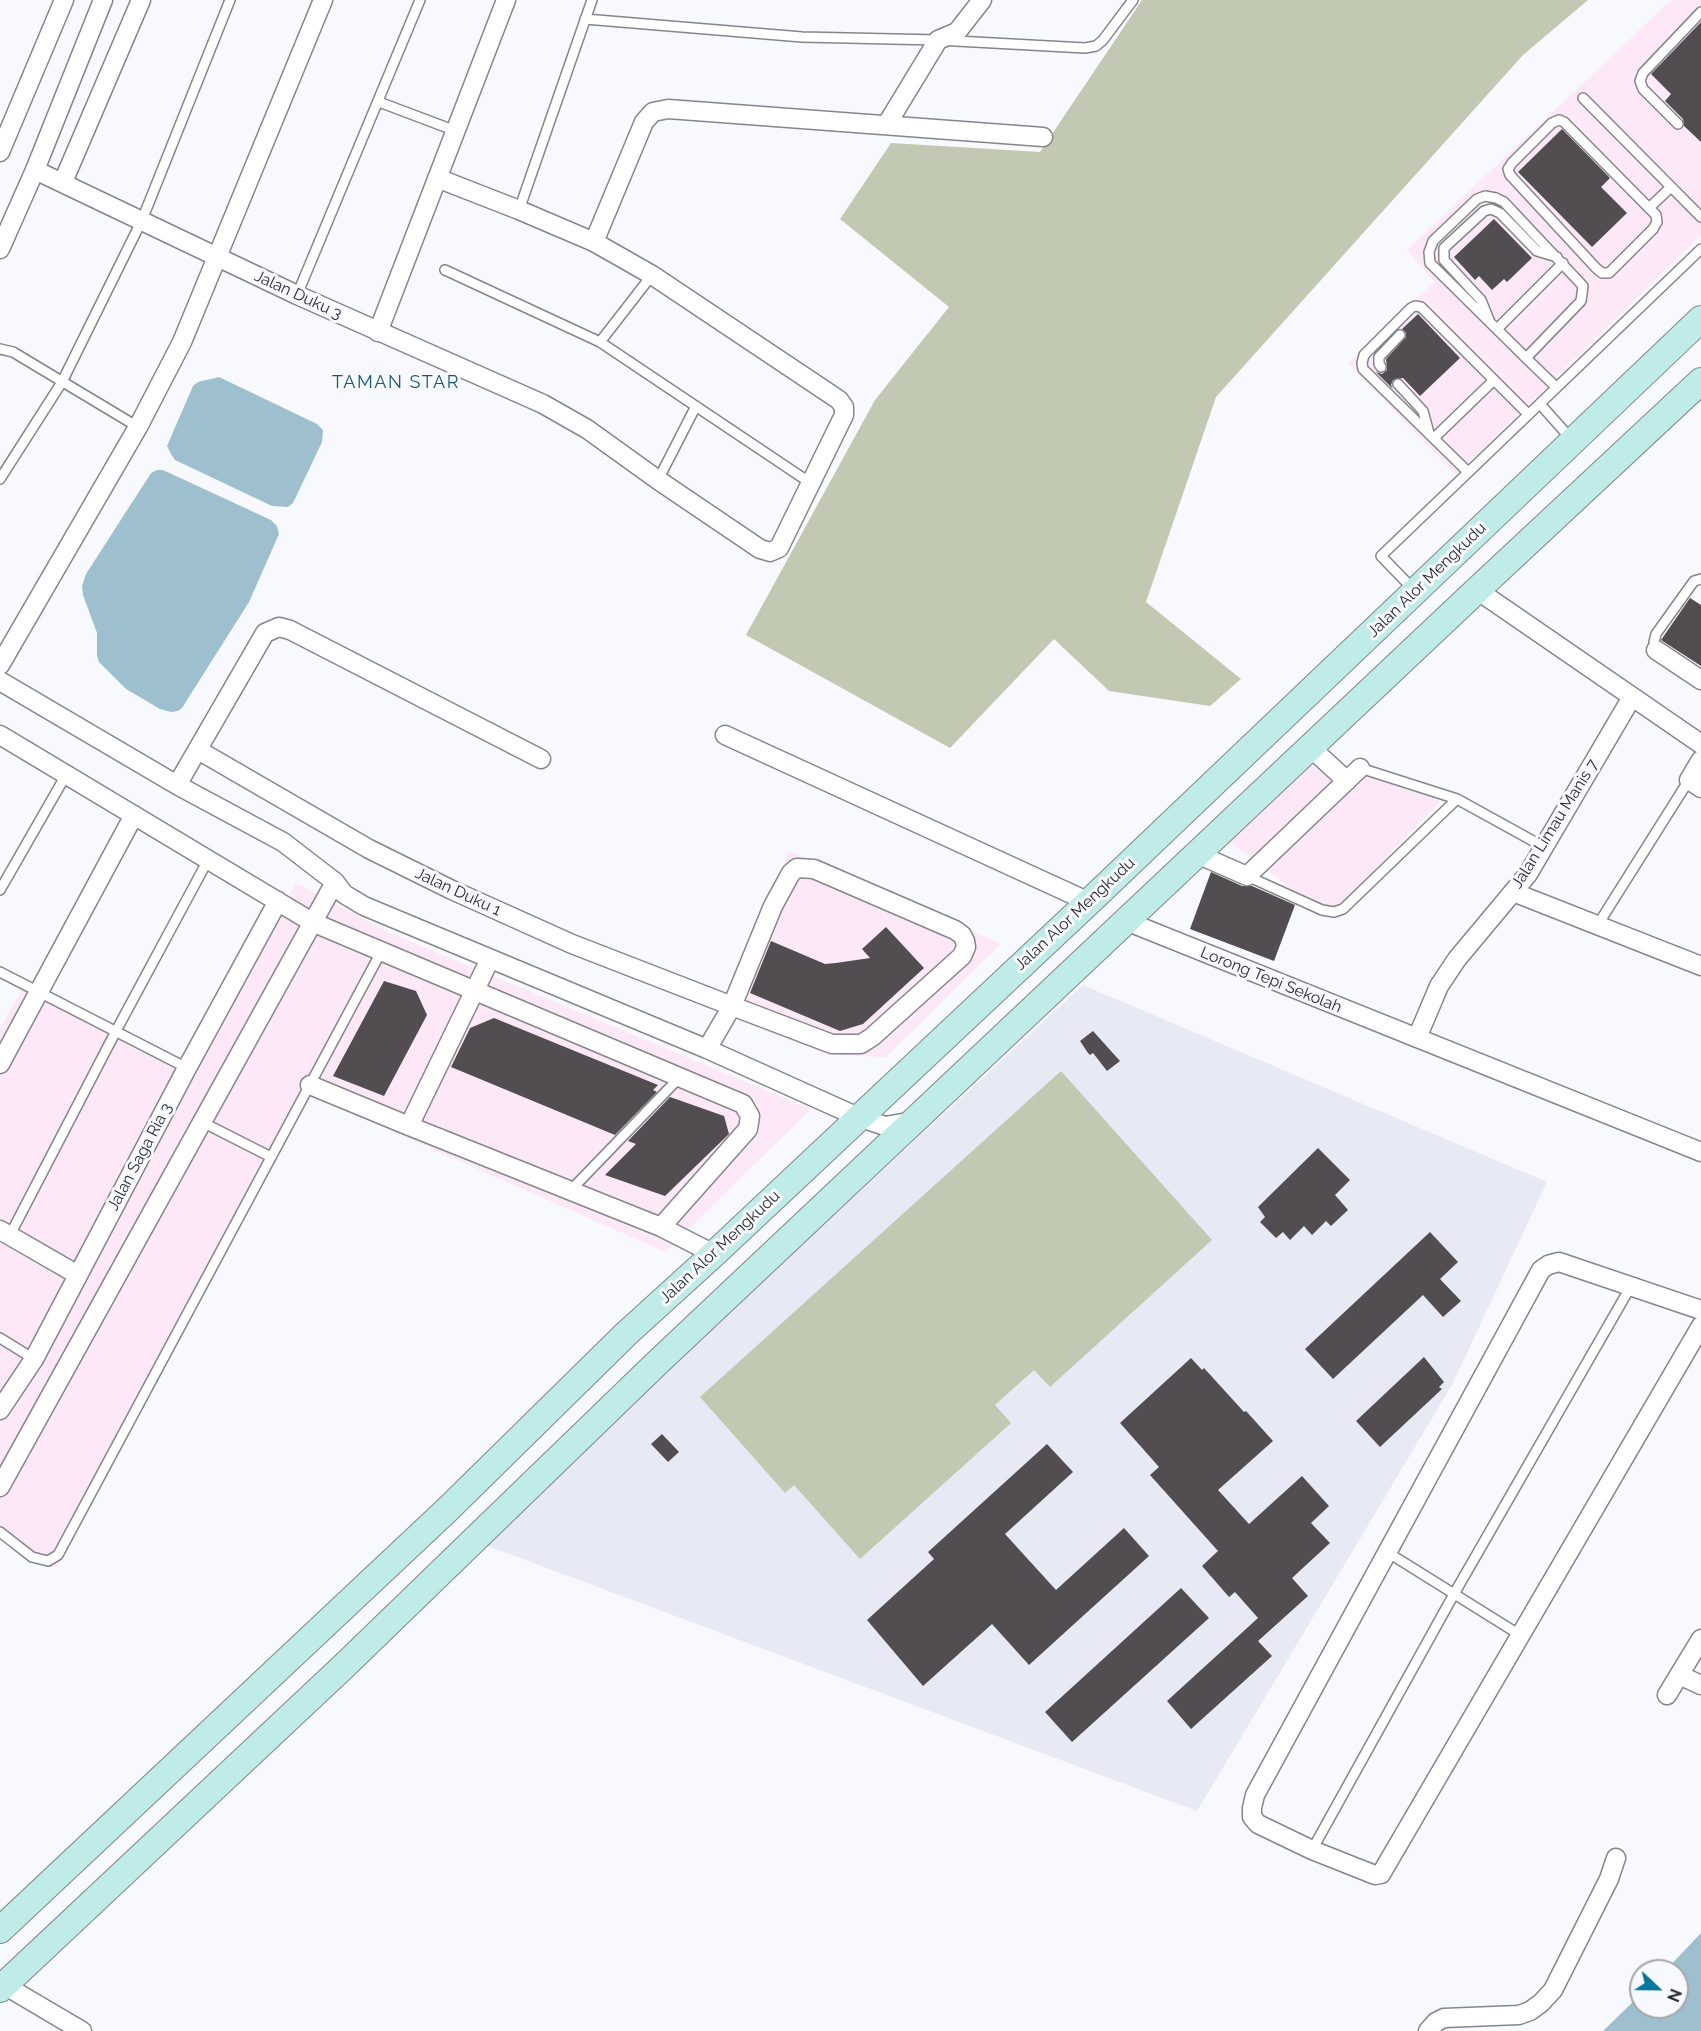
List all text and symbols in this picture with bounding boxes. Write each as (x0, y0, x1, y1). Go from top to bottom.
street label: Jalan Duku 3 (251, 266, 345, 324)
district label: TAMAN STAR (332, 372, 460, 394)
street label: Jalan Alor Mengkudu (1364, 519, 1490, 641)
street label: Jalan Limau Manis 7 (1508, 756, 1602, 892)
street label: Jalan Alor Mengkudu (1011, 853, 1139, 975)
street label: Jalan Duku 1 (412, 864, 504, 920)
street label: Lorong Tepi Sekolah (1198, 943, 1344, 1017)
street label: Jalan Saga Ria 3 (104, 1100, 176, 1214)
street label: Jalan Alor Mengkudu (656, 1186, 784, 1308)
north arrow (1629, 1959, 1689, 2019)
text: N (1663, 1986, 1685, 2004)

